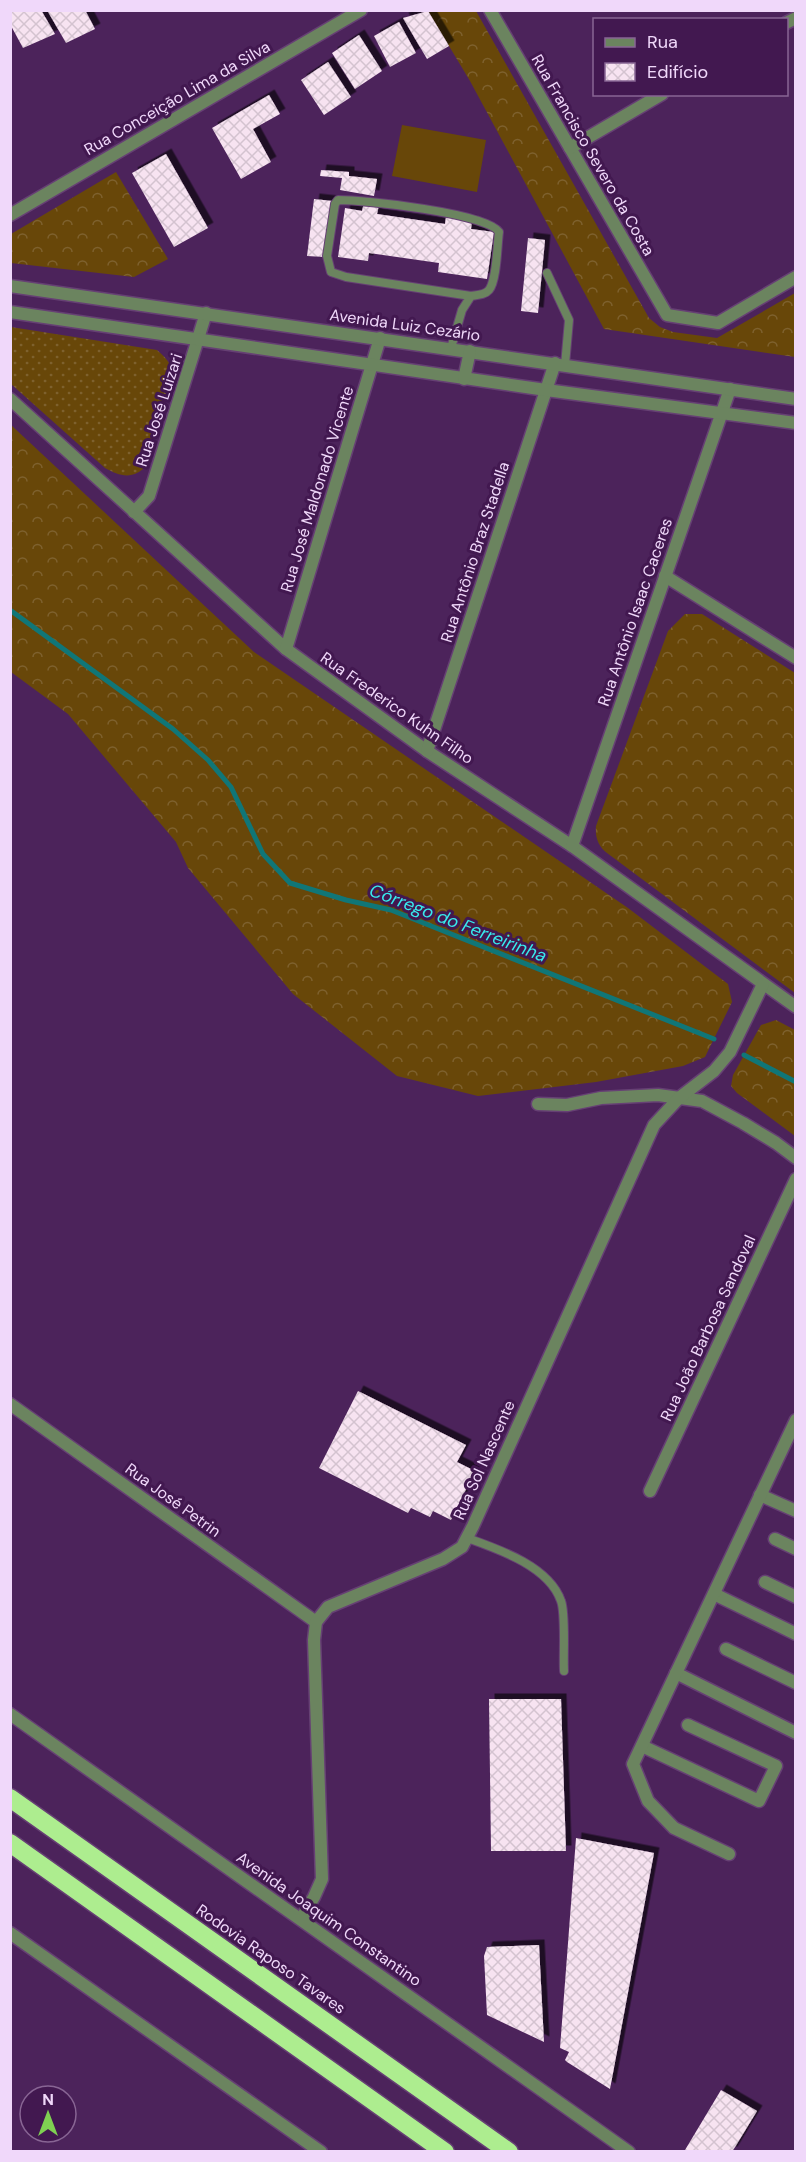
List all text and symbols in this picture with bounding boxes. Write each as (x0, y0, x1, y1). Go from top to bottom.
legend (593, 18, 788, 96)
text: Rua (647, 30, 678, 54)
street label: Rua Conceição Lima da Silva (80, 36, 274, 160)
street label: Rua Francisco Severo da Costa (527, 51, 659, 259)
text: Edifício (647, 60, 708, 84)
street label: Avenida Luiz Cezário (328, 304, 482, 346)
street label: Rua José Luizari (131, 351, 187, 469)
street label: Rua José Maldonado Vicente (276, 383, 358, 595)
street label: Rua Antônio Braz Stadella (436, 459, 514, 645)
street label: Rua Antônio Isaac Caceres (593, 515, 677, 709)
street label: Rua Frederico Kuhn Filho (316, 647, 478, 769)
water label: Córrego do Ferreirinha (366, 878, 550, 968)
street label: Rua João Barbosa Sandoval (656, 1232, 760, 1424)
street label: Rua Sol Nascente (448, 1397, 520, 1523)
street label: Rua José Petrin (121, 1458, 225, 1542)
street label: Avenida Joaquim Constantino (232, 1847, 426, 1991)
street label: Rodovia Raposo Tavares (192, 1899, 350, 2019)
north arrow (18, 2084, 78, 2144)
text: N (42, 2089, 54, 2110)

